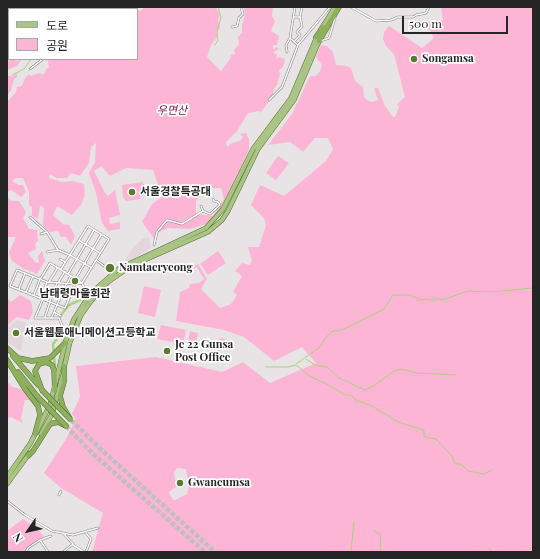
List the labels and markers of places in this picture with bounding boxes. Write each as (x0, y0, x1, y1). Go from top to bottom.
place label: Songamsa (422, 52, 474, 66)
marker: Songamsa (409, 54, 419, 64)
place label: 서울경찰특공대 (140, 185, 211, 199)
marker: 서울경찰특공대 (127, 187, 137, 197)
place label: Namtaeryeong (119, 261, 193, 275)
marker: Namtaeryeong (104, 262, 116, 274)
marker: 남태령마을회관 (70, 276, 80, 286)
place label: 남태령마을회관 (40, 287, 110, 301)
place label: 서울웹툰애니메이션고등학교 (24, 326, 156, 340)
marker: 서울웹툰애니메이션고등학교 (11, 328, 21, 338)
place label: Je 22 Gunsa Post Office (175, 338, 233, 364)
marker: Je 22 Gunsa Post Office (162, 346, 172, 356)
place label: Gwaneumsa (188, 476, 250, 490)
marker: Gwaneumsa (175, 478, 185, 488)

